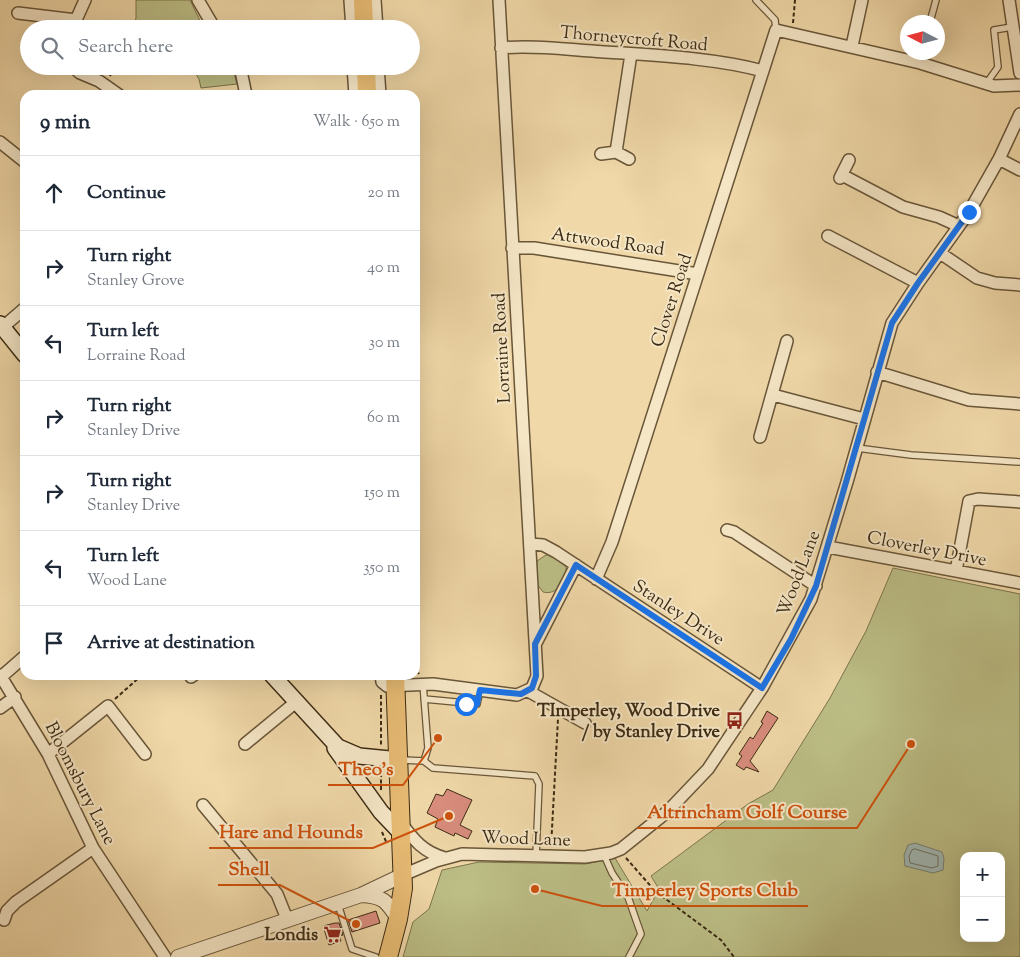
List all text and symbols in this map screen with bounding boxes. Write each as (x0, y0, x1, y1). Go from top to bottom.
north arrow (900, 15, 945, 60)
search box (20, 20, 420, 75)
street label: Thorneycroft Road (559, 21, 709, 59)
icon: search (38, 34, 66, 62)
text: Search here (78, 34, 173, 61)
text: 9 min (40, 108, 90, 138)
text: Walk · 650 m (313, 111, 400, 134)
icon: ahead (40, 179, 68, 207)
text: Continue (87, 180, 166, 207)
text: 20 m (367, 182, 400, 205)
route end (958, 201, 981, 224)
street label: Attwood Road (550, 222, 666, 264)
text: Turn right (87, 243, 171, 270)
street label: Clover Road (646, 250, 700, 351)
icon: right (40, 254, 68, 282)
text: 40 m (367, 257, 400, 280)
text: Stanley Grove (87, 270, 184, 293)
street label: Lorraine Road (487, 292, 519, 404)
text: Turn left (87, 318, 159, 345)
icon: left (40, 329, 68, 357)
text: 30 m (369, 332, 400, 355)
text: Lorraine Road (87, 345, 185, 368)
text: Turn right (87, 393, 171, 420)
icon: right (40, 404, 68, 432)
text: 60 m (367, 407, 400, 430)
text: Stanley Drive (87, 420, 180, 443)
text: Turn right (87, 468, 171, 495)
icon: right (40, 479, 68, 507)
text: 150 m (364, 482, 400, 505)
text: Stanley Drive (87, 495, 180, 518)
street label: Cloverley Drive (864, 526, 989, 574)
street label: Wood Lane (772, 527, 828, 620)
text: Turn left (87, 543, 159, 570)
icon: left (40, 554, 68, 582)
text: 350 m (363, 557, 400, 580)
text: Wood Lane (87, 570, 167, 593)
street label: Stanley Drive (627, 574, 729, 653)
icon: arrive (40, 629, 68, 657)
text: Arrive at destination (87, 630, 255, 657)
route start (455, 693, 478, 716)
place label: TImperley, Wood Drive / by Stanley Drive (537, 699, 721, 746)
bus stop icon: TImperley, Wood Drive / by Stanley Drive (724, 710, 744, 730)
street label: Bloomsbury Lane (37, 718, 122, 850)
callout: Theo's (328, 751, 403, 785)
text: Theo's (339, 757, 394, 784)
callout: Altrincham Golf Course (637, 794, 857, 828)
text: Altrincham Golf Course (647, 800, 847, 827)
callout: Hare and Hounds (209, 814, 373, 848)
text: Hare and Hounds (219, 820, 363, 847)
street label: Wood Lane (481, 825, 571, 855)
callout: Shell (218, 851, 280, 885)
map controls (960, 852, 1005, 942)
button: + (960, 852, 1005, 897)
text: Shell (228, 857, 271, 884)
callout: Timperley Sports Club (602, 872, 808, 906)
text: Timperley Sports Club (612, 878, 799, 905)
button: − (960, 897, 1005, 942)
place label: Londis (264, 923, 318, 949)
supermarket icon: Londis (322, 924, 342, 944)

